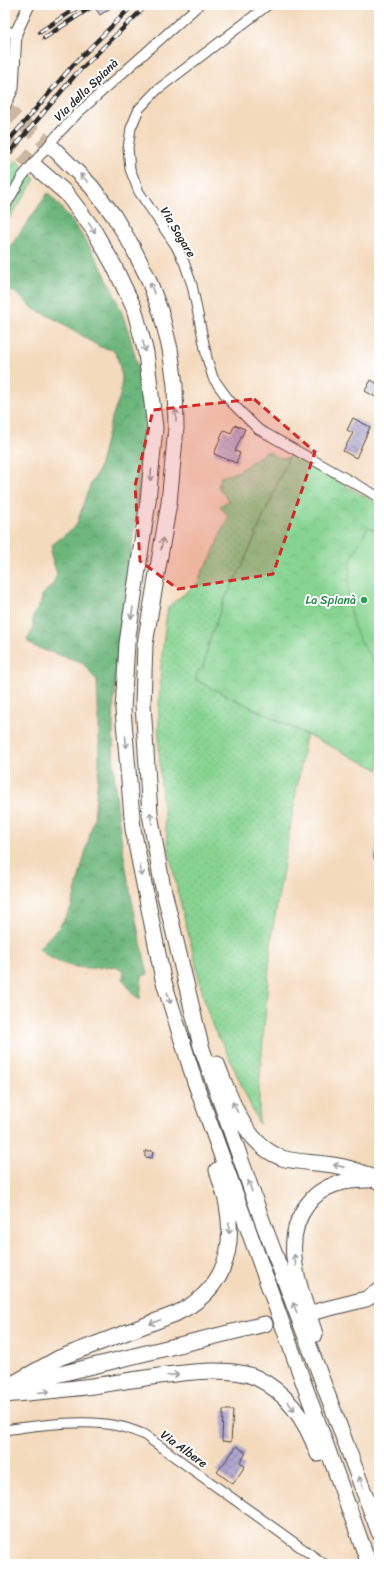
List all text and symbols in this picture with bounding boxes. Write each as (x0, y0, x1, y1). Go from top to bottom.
street label: Via della Spianà (48, 53, 124, 127)
one-way arrow (79, 173, 89, 183)
street label: Via Sogare (154, 202, 202, 262)
one-way arrow (88, 222, 96, 233)
one-way arrow (147, 283, 155, 295)
one-way arrow (141, 339, 148, 352)
one-way arrow (172, 409, 180, 422)
one-way arrow (147, 468, 154, 481)
one-way arrow (158, 538, 166, 551)
place label: La Spianà (306, 589, 356, 611)
marker: La Spianà (359, 595, 369, 605)
one-way arrow (128, 606, 136, 619)
one-way arrow (122, 735, 129, 748)
one-way arrow (147, 812, 155, 825)
one-way arrow (137, 864, 145, 877)
one-way arrow (165, 991, 173, 1003)
one-way arrow (230, 1101, 238, 1113)
one-way arrow (333, 1162, 346, 1170)
one-way arrow (246, 1180, 253, 1193)
one-way arrow (225, 1221, 233, 1234)
one-way arrow (291, 1254, 299, 1267)
one-way arrow (291, 1302, 299, 1314)
one-way arrow (150, 1318, 162, 1326)
one-way arrow (166, 1371, 179, 1379)
one-way arrow (37, 1388, 50, 1395)
one-way arrow (287, 1400, 296, 1411)
street label: Via Albere (156, 1424, 212, 1474)
one-way arrow (357, 1476, 364, 1489)

